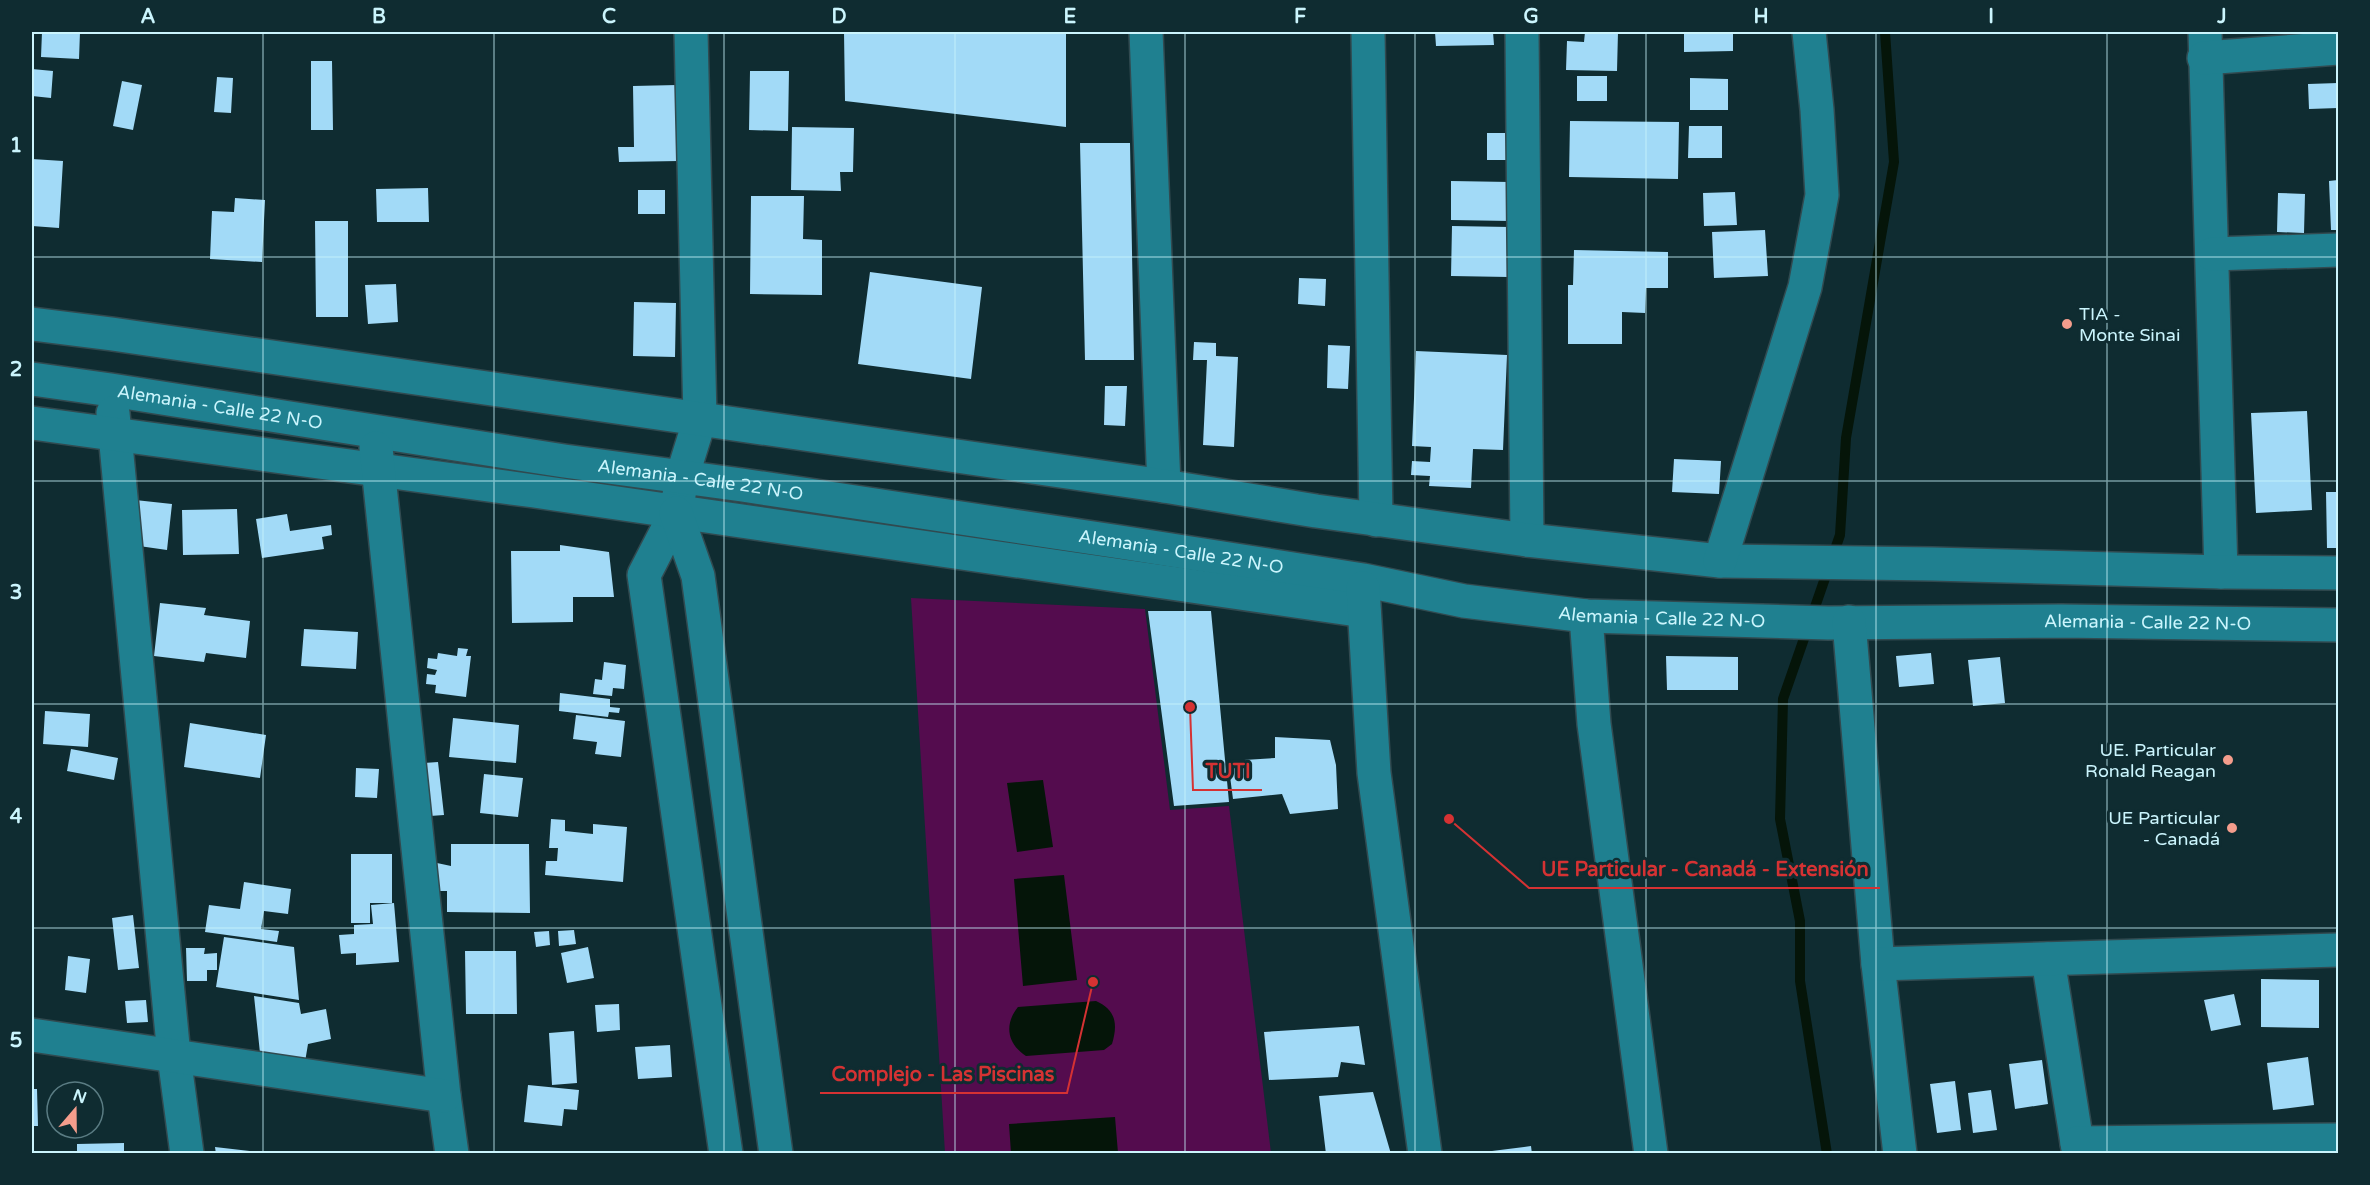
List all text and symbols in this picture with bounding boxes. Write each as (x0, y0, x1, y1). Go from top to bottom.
text: A (141, 5, 156, 29)
text: B (372, 5, 386, 29)
text: C (602, 5, 616, 29)
text: D (831, 5, 847, 29)
text: E (1064, 5, 1077, 29)
text: F (1294, 5, 1306, 29)
text: G (1523, 5, 1539, 29)
text: H (1753, 5, 1769, 29)
text: I (1988, 5, 1994, 29)
text: J (2216, 5, 2227, 29)
text: 1 (10, 134, 22, 158)
place label: TIA - Monte Sinai (2079, 303, 2180, 346)
marker: TIA - Monte Sinai (2060, 317, 2074, 331)
text: 2 (10, 358, 22, 382)
street label: Alemania - Calle 22 N-O (116, 380, 324, 434)
street label: Alemania - Calle 22 N-O (596, 455, 805, 505)
street label: Alemania - Calle 22 N-O (1077, 525, 1285, 578)
text: 3 (10, 581, 22, 605)
street label: Alemania - Calle 22 N-O (1557, 602, 1766, 632)
street label: Alemania - Calle 22 N-O (2044, 610, 2251, 635)
place label: UE. Particular Ronald Reagan (2085, 739, 2216, 782)
callout: TUTI (1193, 752, 1262, 790)
marker: UE. Particular Ronald Reagan (2221, 753, 2235, 767)
text: TUTI (1204, 760, 1251, 784)
text: 4 (10, 805, 23, 829)
place label: UE Particular - Canadá (2108, 807, 2220, 850)
marker: UE Particular - Canadá (2225, 821, 2239, 835)
callout: UE Particular - Canadá - Extensión (1529, 850, 1880, 888)
text: UE Particular - Canadá - Extensión (1541, 858, 1869, 882)
text: 5 (10, 1029, 22, 1053)
callout: Complejo - Las Piscinas (820, 1055, 1067, 1093)
text: Complejo - Las Piscinas (832, 1063, 1055, 1087)
north arrow (45, 1080, 105, 1140)
text: N (70, 1085, 89, 1108)

